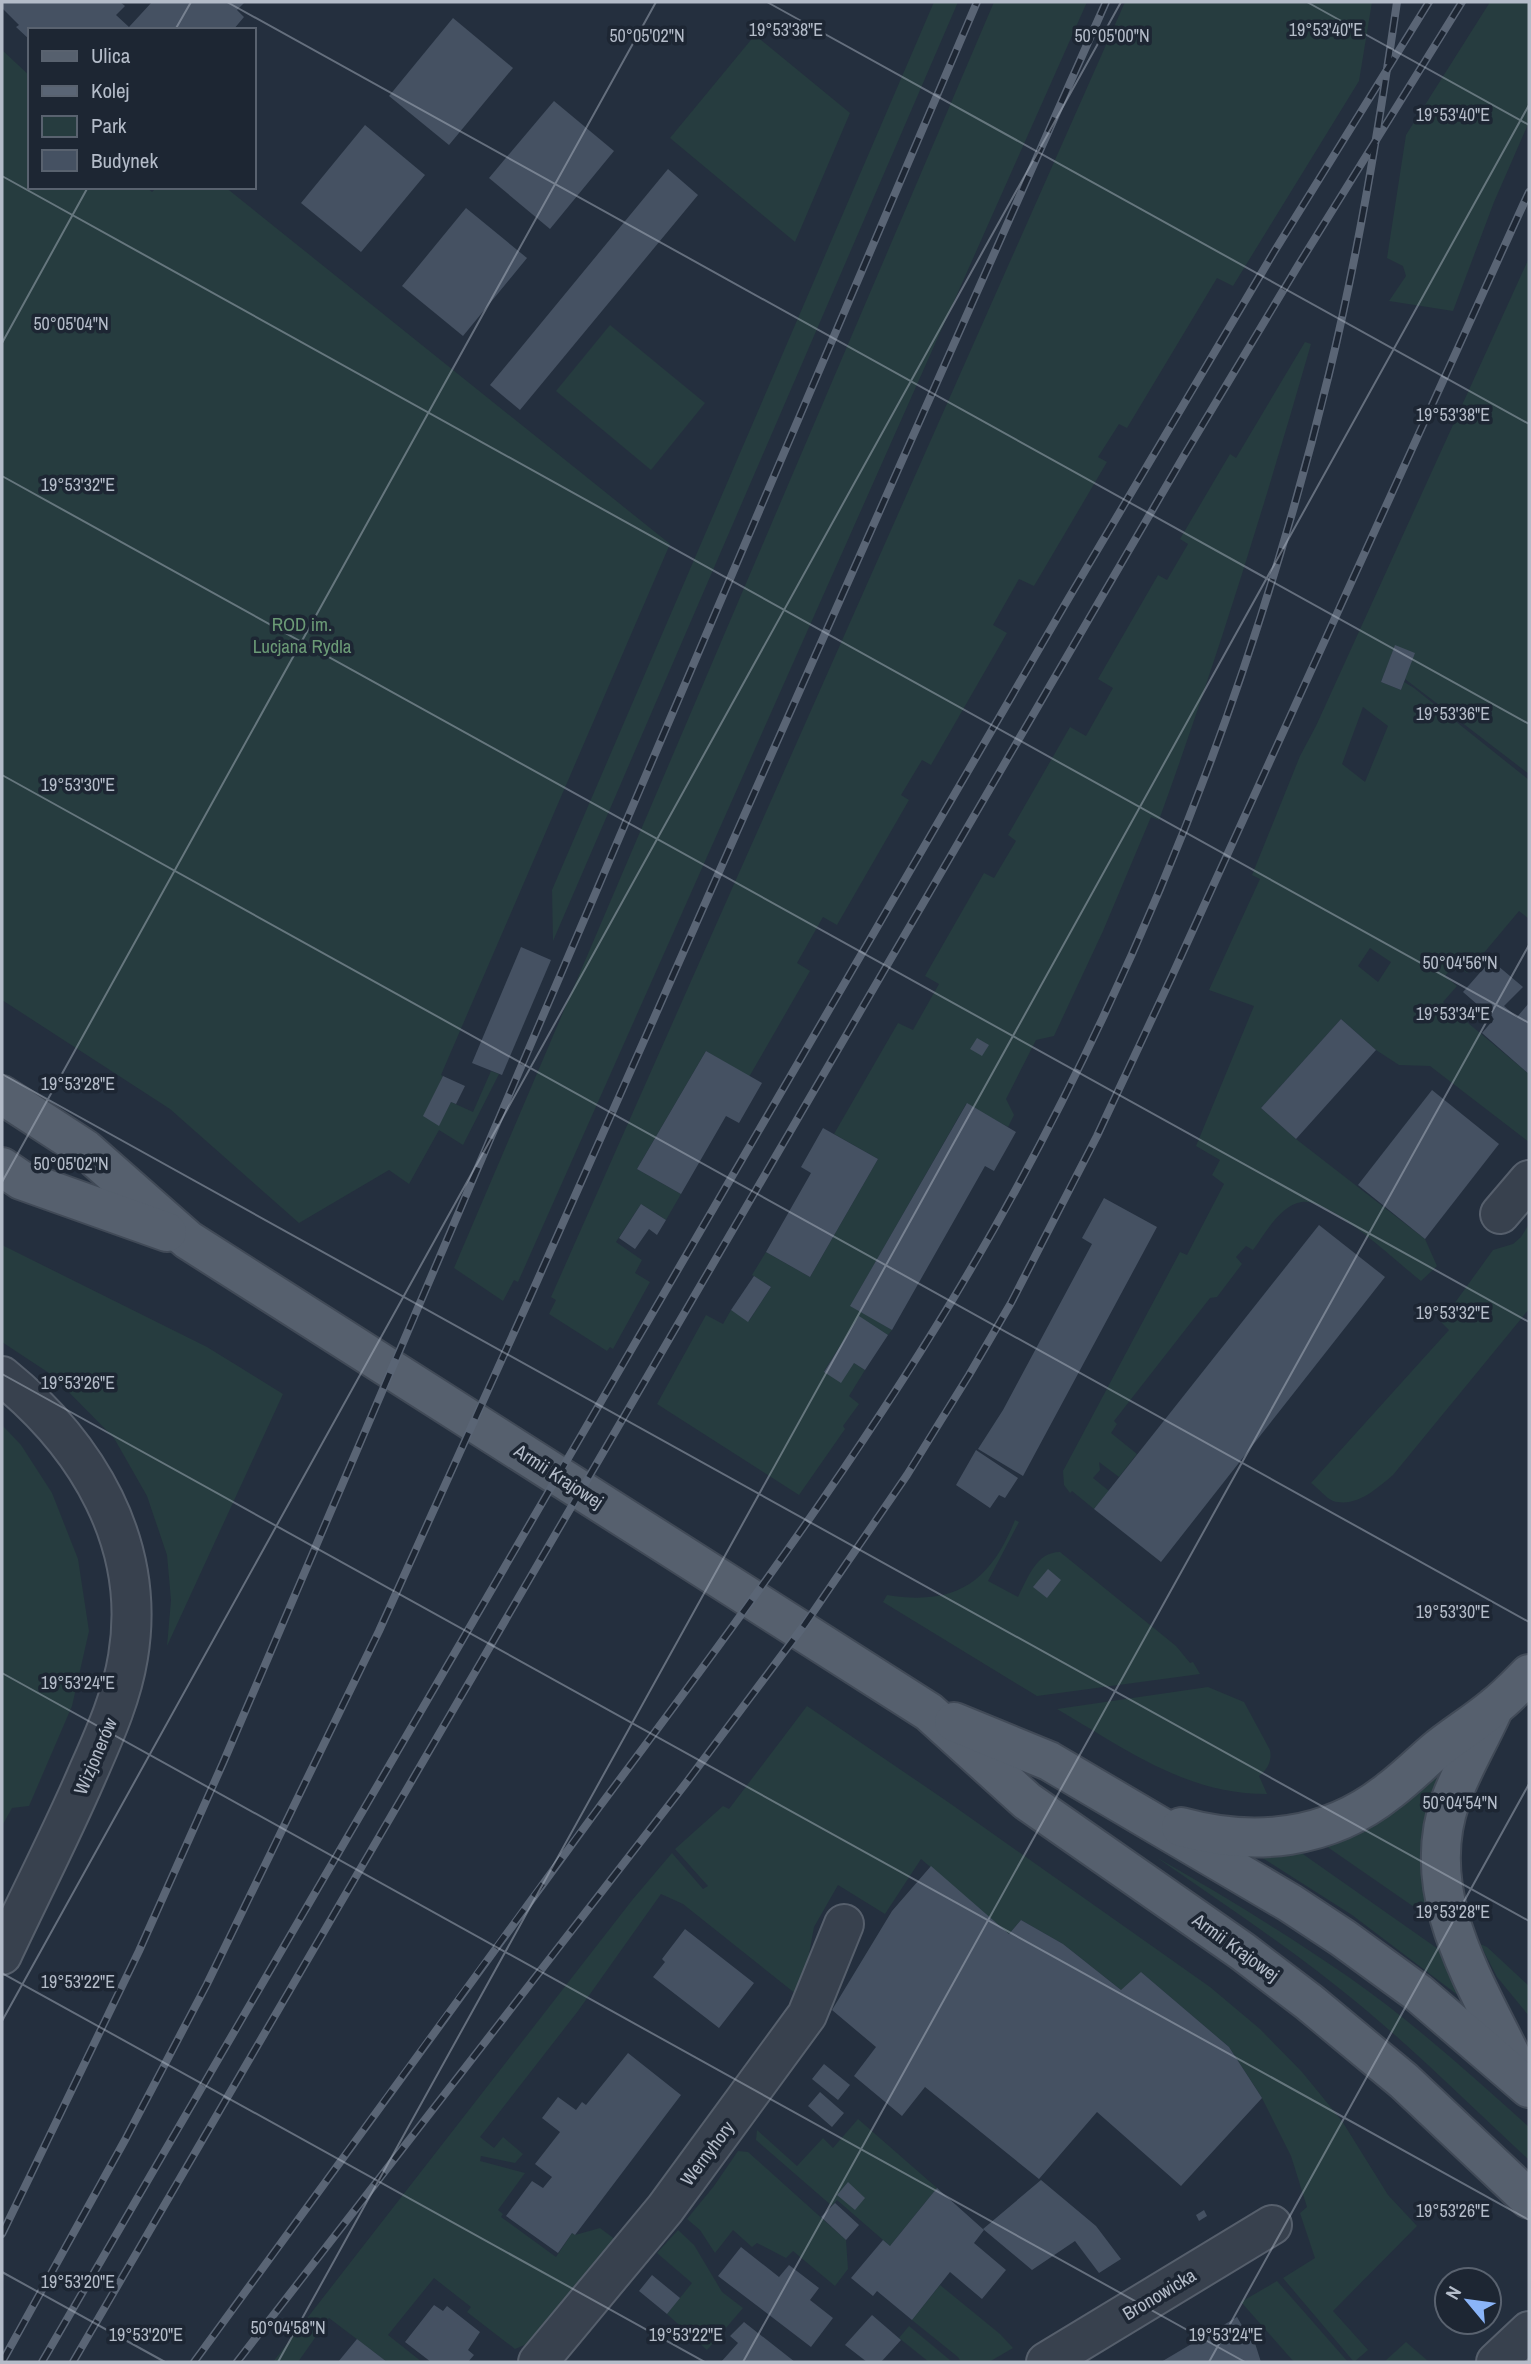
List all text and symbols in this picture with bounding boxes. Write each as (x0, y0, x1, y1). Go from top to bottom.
text: 19°53'38"E (749, 17, 823, 42)
text: 19°53'40"E (1289, 17, 1363, 42)
text: 50°05'02"N (609, 23, 685, 48)
text: 50°05'00"N (1074, 23, 1150, 48)
legend (28, 28, 256, 189)
text: Ulica (91, 41, 131, 70)
text: Kolej (91, 76, 129, 105)
text: 19°53'40"E (1416, 102, 1490, 127)
text: Park (91, 111, 127, 140)
text: Budynek (91, 146, 158, 175)
text: 50°05'04"N (33, 311, 109, 336)
text: 19°53'38"E (1416, 402, 1490, 427)
text: 19°53'32"E (41, 472, 115, 497)
park label: ROD im. Lucjana Rydla (253, 611, 352, 659)
text: 19°53'36"E (1416, 701, 1490, 726)
text: 19°53'30"E (41, 772, 115, 797)
text: 50°04'56"N (1422, 950, 1498, 975)
text: 19°53'34"E (1416, 1001, 1490, 1026)
text: 19°53'28"E (41, 1071, 115, 1096)
text: 50°05'02"N (33, 1151, 109, 1176)
text: 19°53'32"E (1416, 1300, 1490, 1325)
text: 19°53'26"E (41, 1370, 115, 1395)
street label: Armii Krajowej (509, 1437, 609, 1514)
text: 19°53'30"E (1416, 1599, 1490, 1624)
text: 19°53'24"E (41, 1670, 115, 1695)
street label: Wizjonerów (67, 1713, 123, 1799)
text: 50°04'54"N (1422, 1790, 1498, 1815)
text: 19°53'28"E (1416, 1899, 1490, 1924)
street label: Armii Krajowej (1187, 1906, 1285, 1987)
text: 19°53'22"E (41, 1969, 115, 1994)
street label: Wernyhory (674, 2115, 740, 2191)
text: 19°53'26"E (1416, 2198, 1490, 2223)
street label: Bronowicka (1117, 2262, 1201, 2326)
north arrow (1433, 2266, 1503, 2336)
text: 19°53'20"E (41, 2269, 115, 2294)
text: N (1439, 2282, 1467, 2304)
text: 50°04'58"N (250, 2315, 326, 2340)
text: 19°53'20"E (109, 2322, 183, 2347)
text: 19°53'22"E (649, 2322, 723, 2347)
text: 19°53'24"E (1189, 2322, 1263, 2347)

